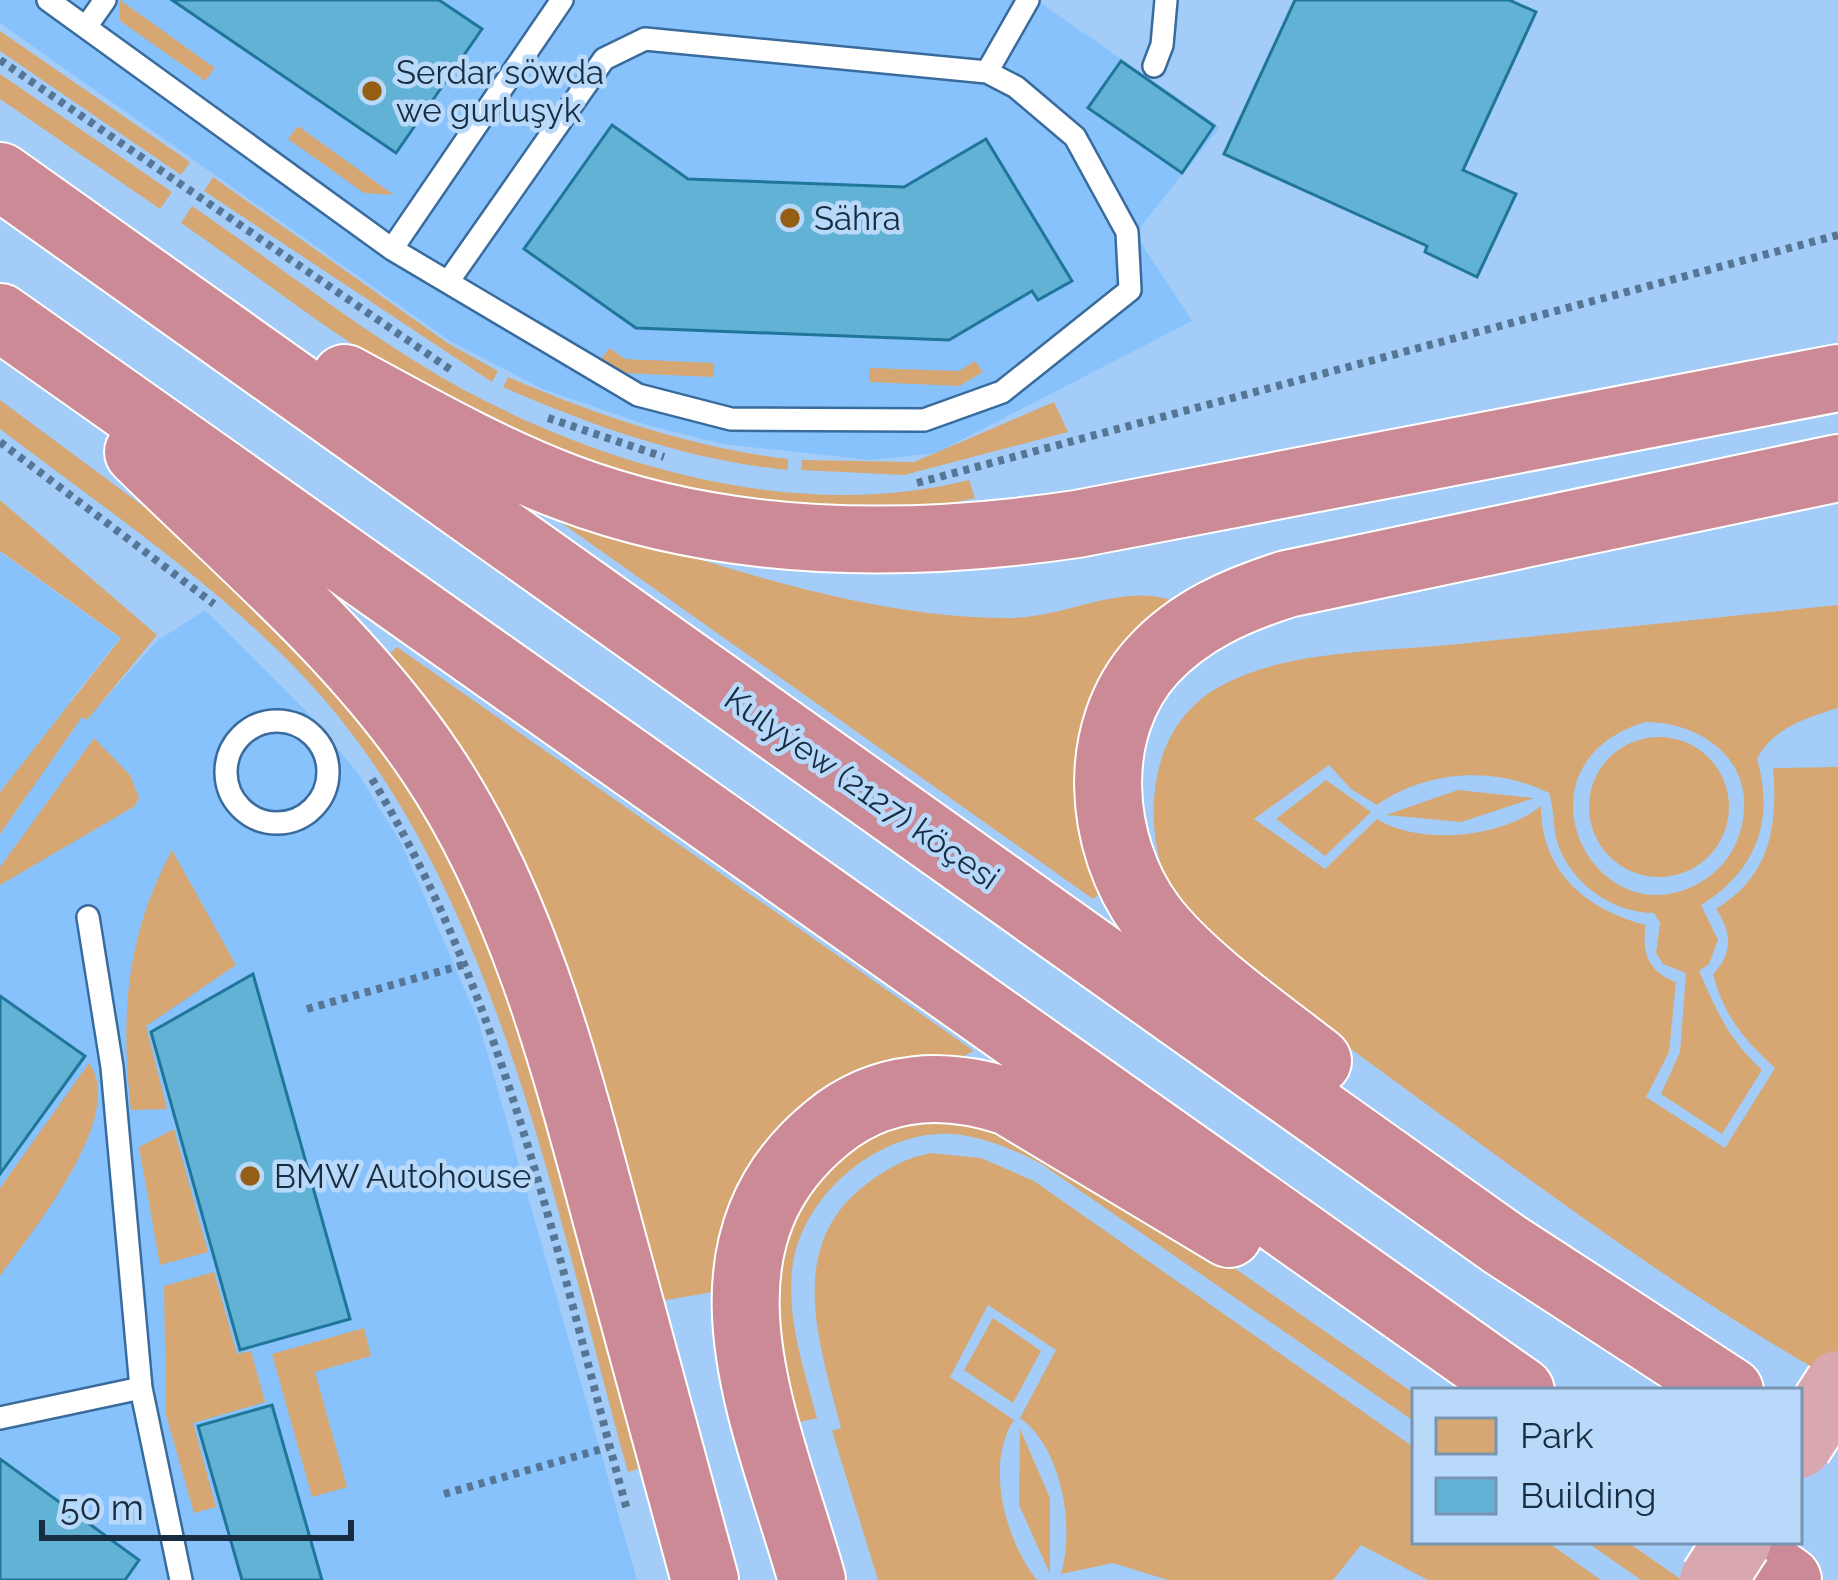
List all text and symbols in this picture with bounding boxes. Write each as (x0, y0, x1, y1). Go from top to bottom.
place label: Serdar söwda we gurluşyk (396, 53, 604, 130)
marker: Serdar söwda we gurluşyk (359, 78, 385, 104)
place label: Sähra (814, 199, 901, 238)
marker: Sähra (777, 205, 803, 231)
street label: Kulyýew (2127) köçesi (717, 679, 1007, 897)
place label: BMW Autohouse (274, 1157, 531, 1196)
marker: BMW Autohouse (237, 1163, 263, 1189)
legend (1412, 1388, 1802, 1544)
text: Park (1520, 1414, 1594, 1456)
scale bar (42, 1466, 351, 1540)
text: Building (1520, 1474, 1656, 1516)
text: 50 m (60, 1486, 144, 1528)

